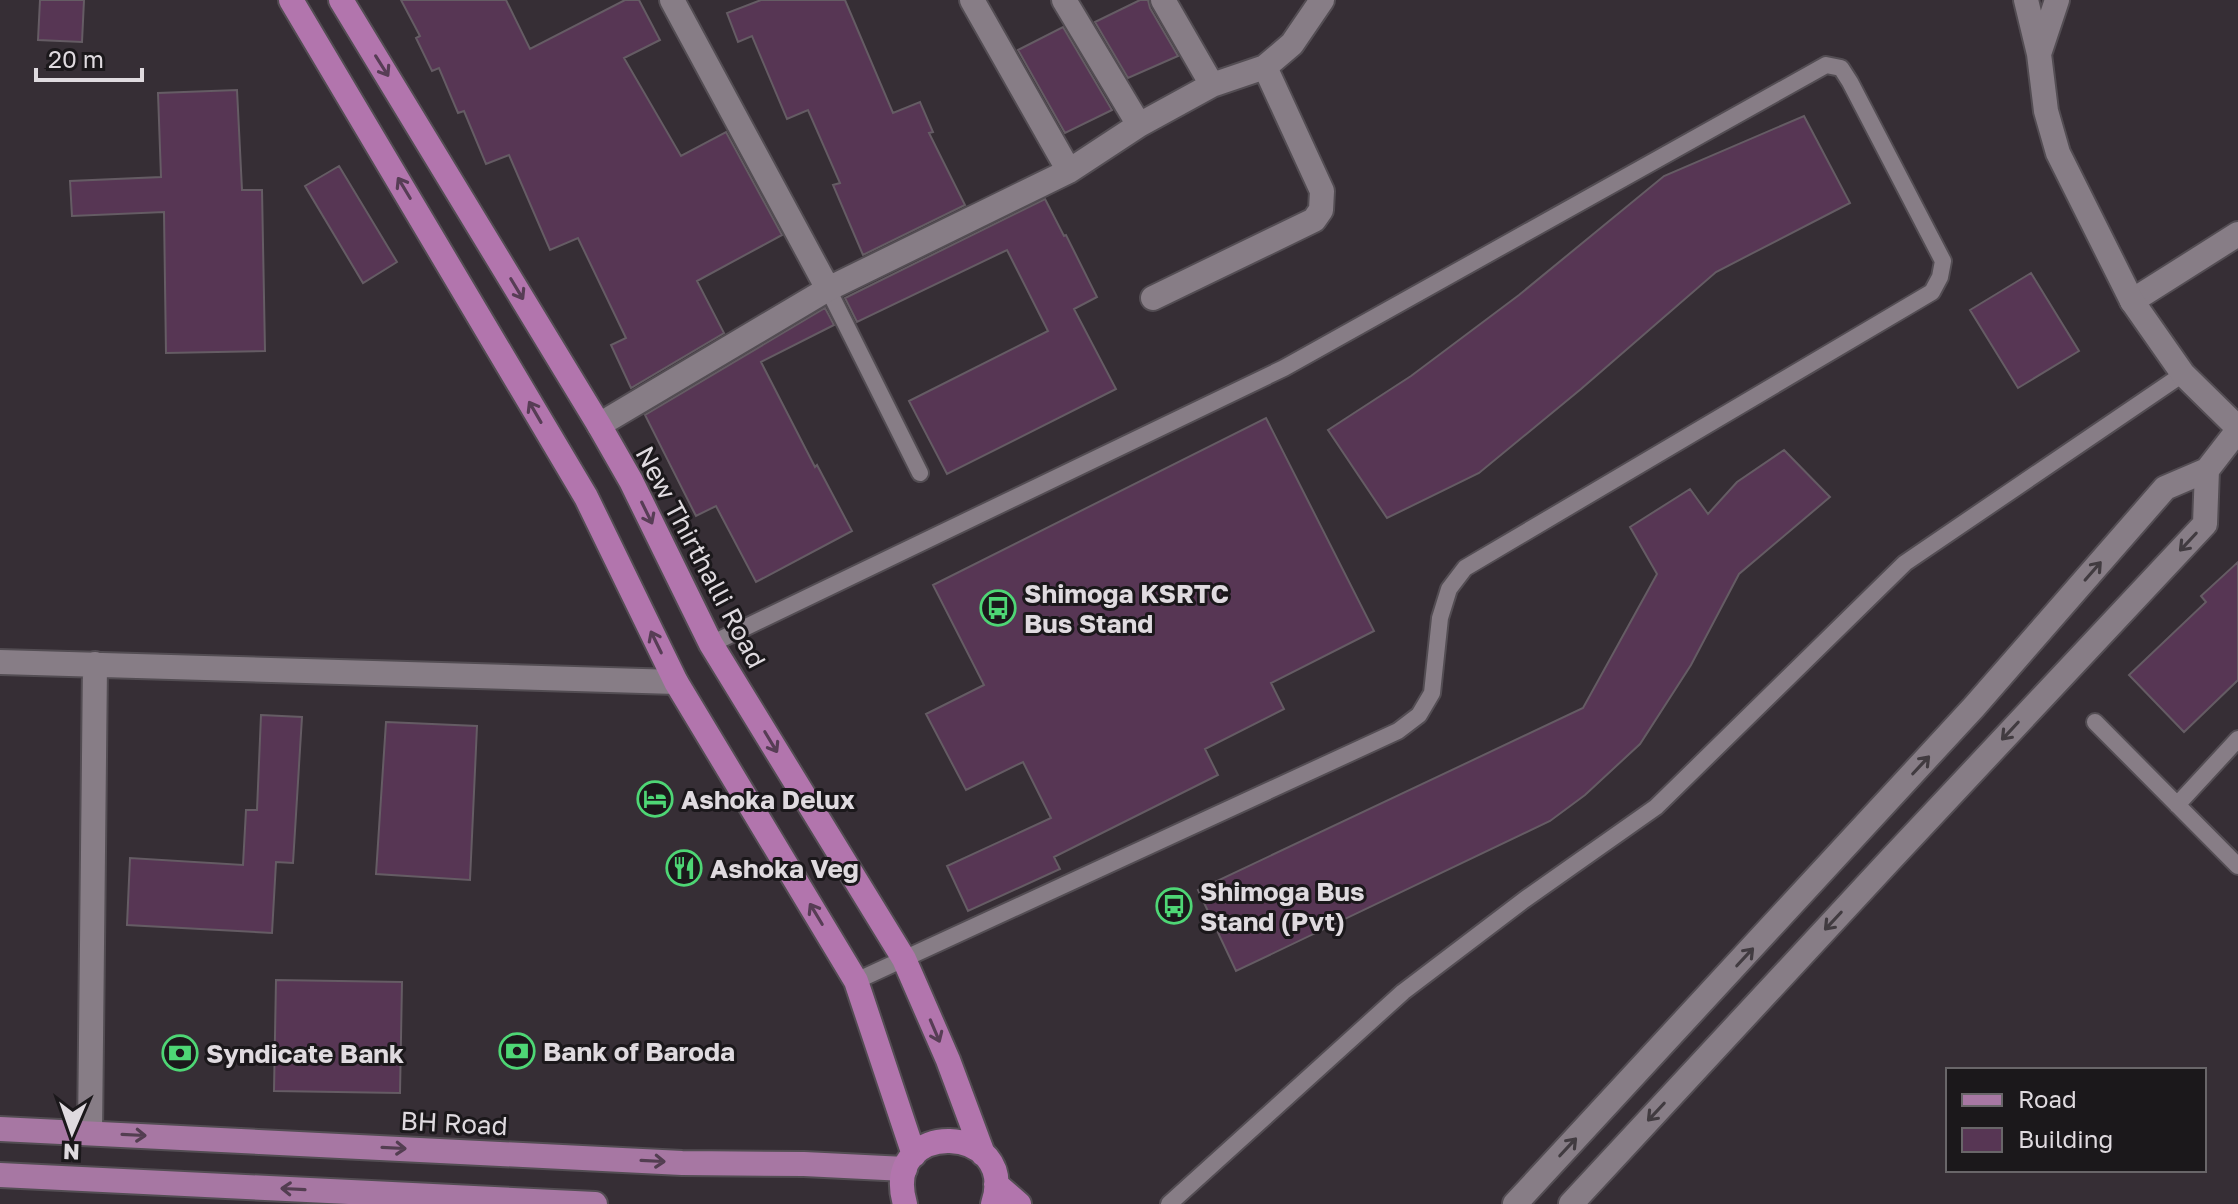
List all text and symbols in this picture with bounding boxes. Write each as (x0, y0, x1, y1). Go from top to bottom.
scale bar (36, 32, 142, 82)
text: 20 m (48, 44, 104, 73)
one-way arrow (373, 55, 390, 77)
one-way arrow (395, 177, 411, 200)
one-way arrow (509, 277, 525, 300)
one-way arrow (527, 401, 543, 424)
street label: New Thirthalli Road (629, 441, 773, 673)
one-way arrow (640, 501, 655, 525)
one-way arrow (2179, 531, 2198, 551)
one-way arrow (2084, 561, 2102, 581)
place label: Shimoga KSRTC Bus Stand (1024, 578, 1229, 639)
bus stop icon: Shimoga KSRTC Bus Stand (979, 589, 1017, 627)
one-way arrow (648, 630, 664, 654)
one-way arrow (2001, 721, 2020, 741)
one-way arrow (763, 730, 779, 753)
one-way arrow (1911, 755, 1930, 775)
hotel icon: Ashoka Delux (636, 780, 674, 818)
place label: Ashoka Delux (681, 784, 855, 815)
restaurant icon: Ashoka Veg (665, 849, 703, 887)
place label: Ashoka Veg (710, 853, 859, 884)
place label: Shimoga Bus Stand (Pvt) (1200, 876, 1365, 937)
bus stop icon: Shimoga Bus Stand (Pvt) (1155, 887, 1193, 925)
one-way arrow (807, 903, 823, 926)
one-way arrow (1824, 911, 1842, 931)
one-way arrow (1735, 947, 1753, 967)
one-way arrow (928, 1018, 943, 1042)
bank icon: Bank of Baroda (498, 1032, 536, 1070)
bank icon: Syndicate Bank (161, 1034, 199, 1072)
place label: Bank of Baroda (543, 1036, 735, 1067)
place label: Syndicate Bank (206, 1038, 404, 1069)
legend (1946, 1068, 2206, 1172)
text: Road (2018, 1084, 2077, 1113)
north arrow (32, 1092, 112, 1172)
one-way arrow (1647, 1102, 1666, 1122)
street label: BH Road (400, 1105, 508, 1141)
text: Building (2018, 1124, 2113, 1153)
one-way arrow (120, 1128, 147, 1143)
one-way arrow (1558, 1137, 1577, 1157)
text: N (62, 1139, 80, 1166)
one-way arrow (380, 1141, 407, 1156)
one-way arrow (639, 1154, 666, 1169)
one-way arrow (280, 1181, 307, 1196)

